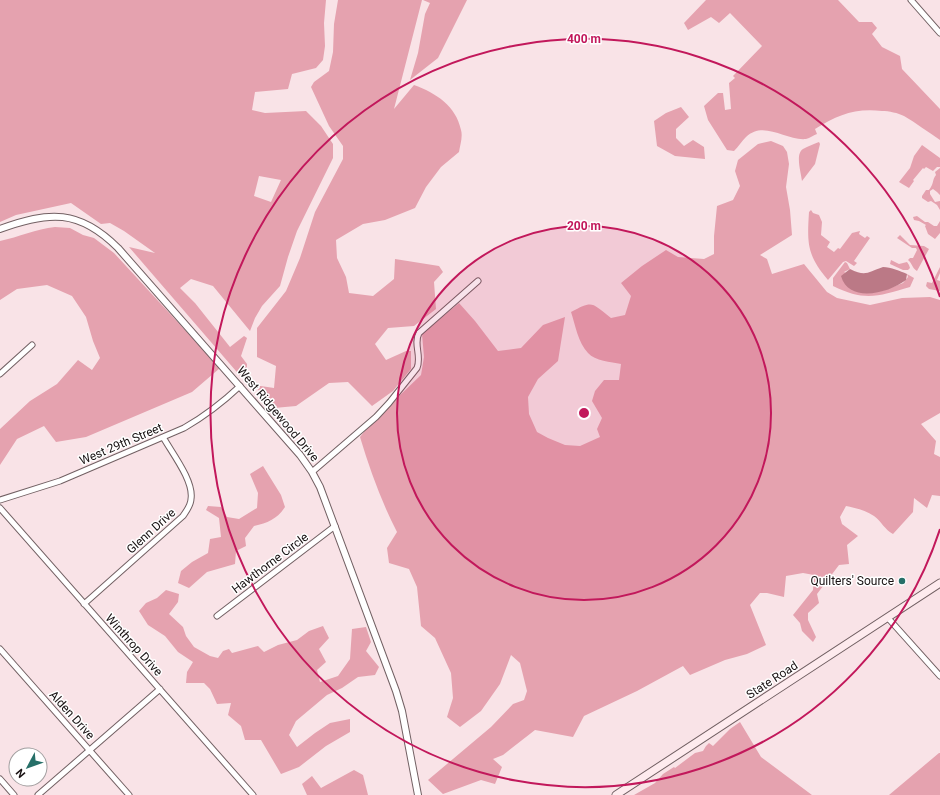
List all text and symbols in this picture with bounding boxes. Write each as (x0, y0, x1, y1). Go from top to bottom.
text: 400 m (567, 32, 601, 46)
text: 200 m (567, 219, 601, 233)
street label: West Ridgewood Drive (234, 364, 322, 464)
centre of rings (577, 406, 591, 420)
street label: West 29th Street (77, 420, 165, 468)
street label: Glenn Drive (124, 506, 178, 556)
street label: Hawthorne Circle (229, 530, 311, 596)
place label: Quilters' Source (810, 574, 894, 588)
marker: Quilters' Source (897, 576, 907, 586)
street label: Winthrop Drive (103, 611, 165, 679)
street label: State Road (744, 658, 800, 702)
street label: Alden Drive (47, 688, 97, 742)
north arrow (8, 747, 48, 787)
text: N (13, 766, 28, 780)

